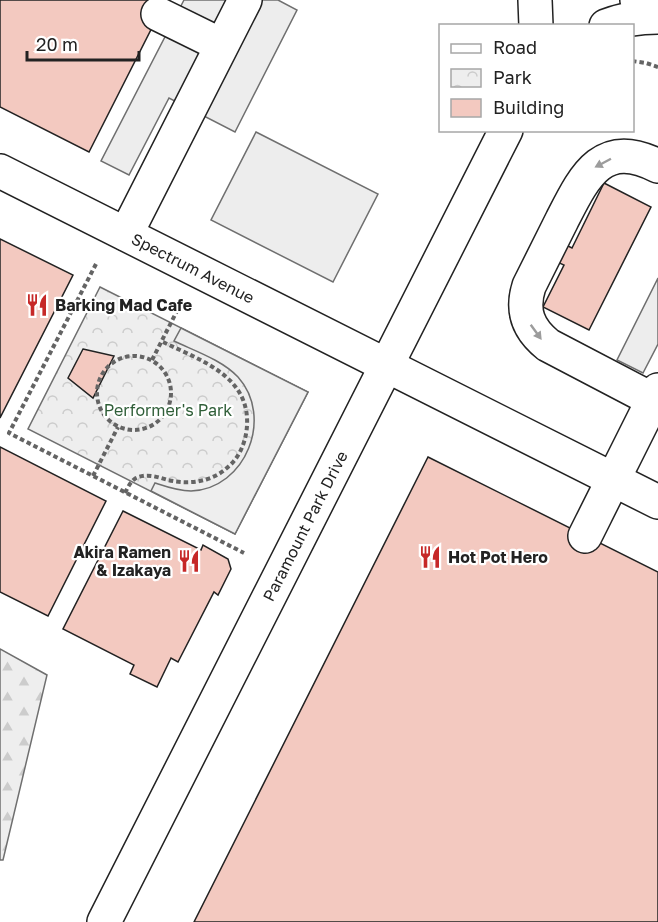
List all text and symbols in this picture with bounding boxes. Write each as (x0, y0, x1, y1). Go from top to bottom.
scale bar (27, 24, 140, 62)
legend (439, 24, 634, 132)
text: 20 m (36, 33, 78, 55)
text: Road (493, 36, 537, 58)
text: Park (493, 66, 532, 88)
text: Building (493, 96, 564, 118)
one-way arrow (594, 158, 611, 168)
street label: Spectrum Avenue (128, 228, 258, 308)
restaurant icon: Barking Mad Cafe (24, 292, 50, 318)
place label: Barking Mad Cafe (55, 295, 192, 315)
one-way arrow (530, 324, 542, 340)
park label: Performer's Park (104, 400, 232, 420)
street label: Paramount Park Drive (258, 447, 352, 605)
place label: Akira Ramen & Izakaya (73, 542, 171, 580)
restaurant icon: Hot Pot Hero (417, 544, 443, 570)
place label: Hot Pot Hero (448, 547, 548, 567)
restaurant icon: Akira Ramen & Izakaya (176, 548, 202, 574)

